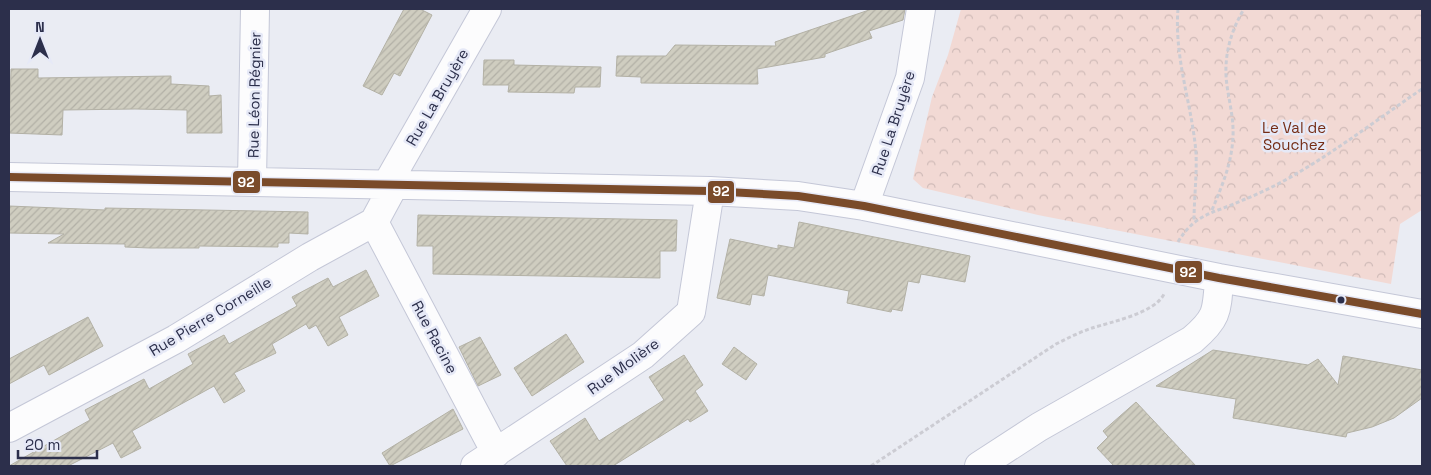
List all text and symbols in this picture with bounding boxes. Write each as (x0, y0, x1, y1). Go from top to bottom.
north arrow (15, 15, 65, 65)
text: N (35, 18, 45, 36)
street label: Rue Léon Régnier (243, 31, 265, 158)
street label: Rue La Bruyère (401, 45, 473, 149)
street label: Rue La Bruyère (867, 68, 919, 178)
park label: Le Val de Souchez (1262, 118, 1326, 154)
line badge: 92 (232, 170, 261, 194)
text: 92 (238, 173, 254, 191)
line badge: 92 (707, 180, 735, 204)
text: 92 (713, 182, 729, 200)
line badge: 92 (1174, 260, 1203, 284)
text: 92 (1180, 263, 1196, 281)
street label: Rue Pierre Corneille (145, 272, 275, 360)
unlabelled marker (1336, 295, 1346, 305)
street label: Rue Racine (408, 297, 462, 377)
street label: Rue Molière (583, 334, 663, 398)
scale bar (18, 428, 96, 460)
text: 20 m (25, 435, 60, 454)

